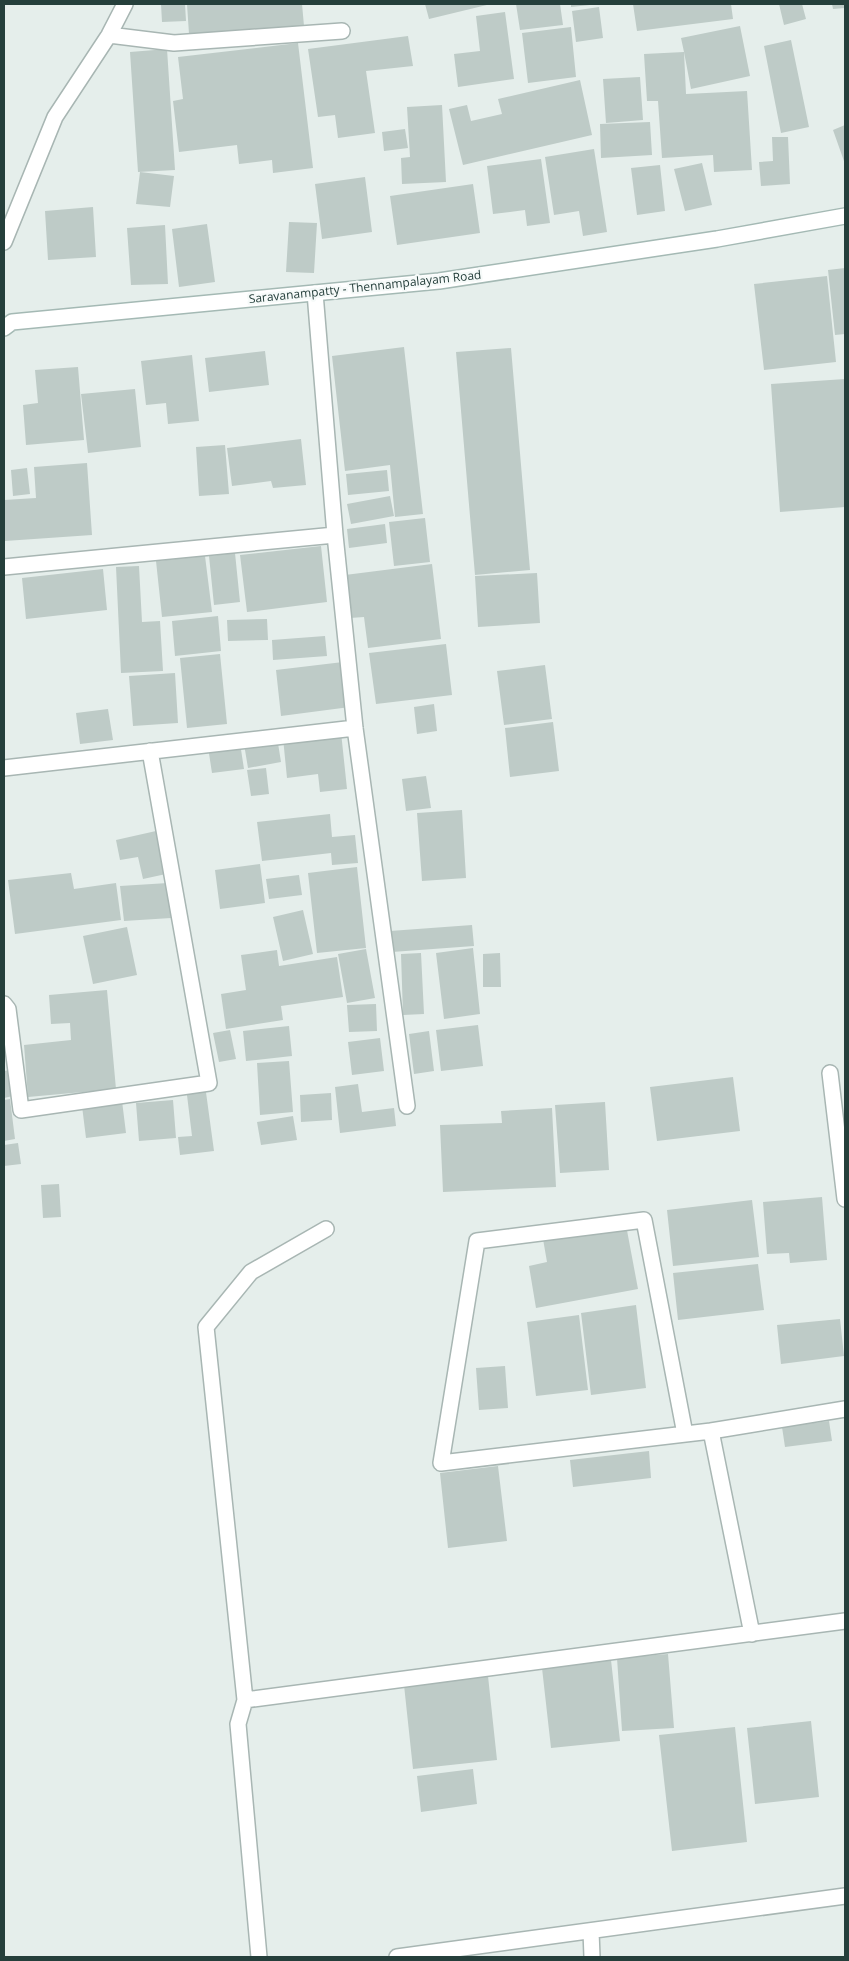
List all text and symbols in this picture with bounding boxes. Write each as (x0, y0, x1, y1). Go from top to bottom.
street label: Saravanampatty - Thennampalayam Road (248, 266, 482, 307)

